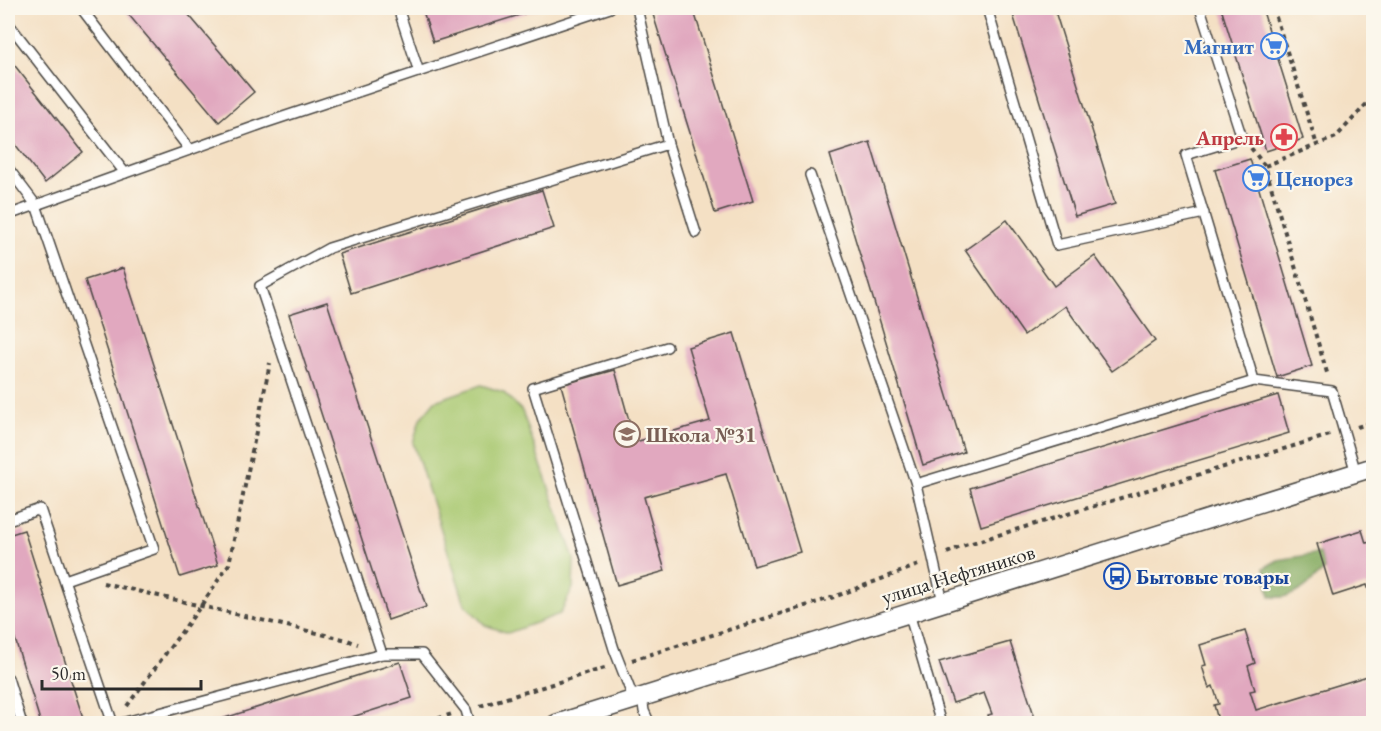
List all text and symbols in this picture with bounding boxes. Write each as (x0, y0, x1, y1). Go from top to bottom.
supermarket icon: Магнит (1259, 31, 1289, 61)
place label: Магнит (1184, 33, 1255, 60)
pharmacy icon: Апрель (1269, 122, 1299, 152)
place label: Апрель (1195, 124, 1264, 151)
supermarket icon: Ценорез (1241, 163, 1271, 193)
place label: Ценорез (1276, 165, 1353, 192)
school or university icon: Школа №31 (612, 419, 642, 449)
place label: Школа №31 (646, 421, 756, 448)
street label: улица Нефтяников (878, 538, 1038, 610)
bus stop icon: Бытовые товары (1102, 561, 1132, 591)
place label: Бытовые товары (1136, 563, 1289, 590)
scale bar (42, 653, 201, 691)
text: 50 m (51, 662, 86, 685)

